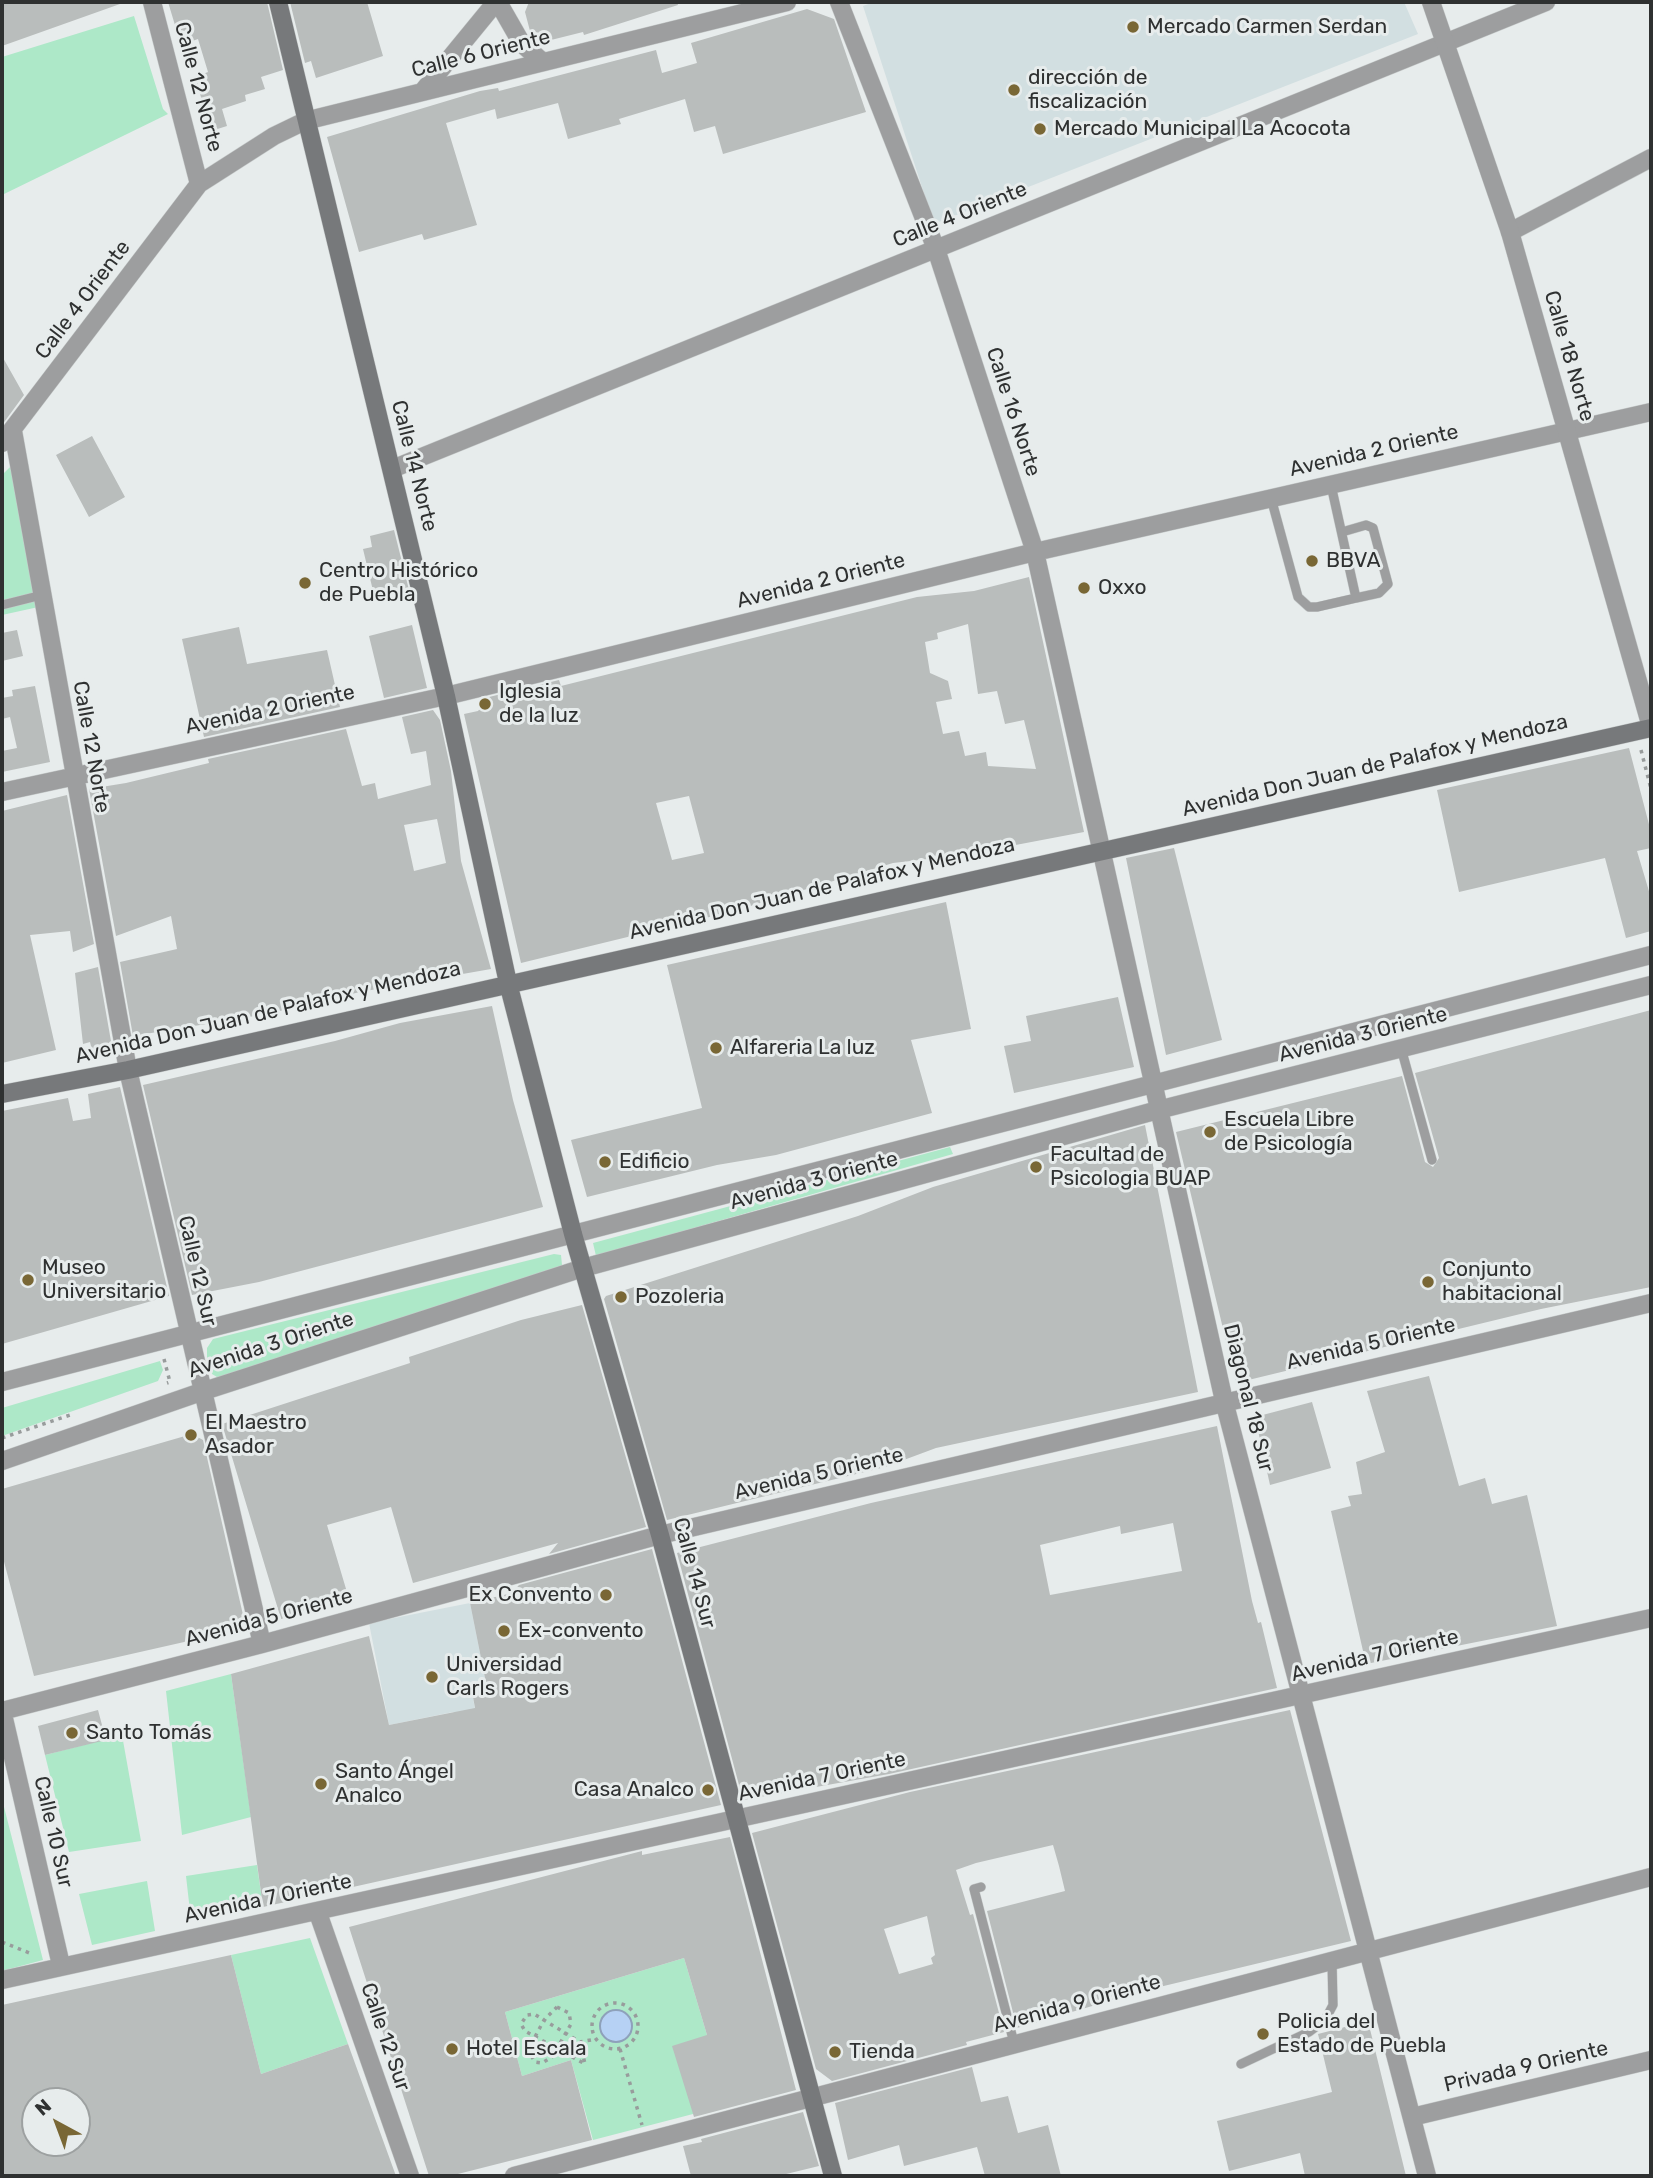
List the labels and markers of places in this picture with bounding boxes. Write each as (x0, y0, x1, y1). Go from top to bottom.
place label: Mercado Carmen Serdan (1147, 14, 1387, 40)
marker: Mercado Carmen Serdan (1125, 19, 1141, 35)
place label: dirección de fiscalización (1028, 65, 1148, 115)
marker: dirección de fiscalización (1006, 82, 1022, 98)
place label: Mercado Municipal La Acocota (1054, 116, 1351, 142)
marker: Mercado Municipal La Acocota (1032, 121, 1048, 137)
place label: BBVA (1326, 548, 1381, 574)
marker: BBVA (1304, 553, 1320, 569)
place label: Centro Histórico de Puebla (319, 558, 478, 608)
marker: Centro Histórico de Puebla (297, 575, 313, 591)
place label: Oxxo (1098, 575, 1147, 601)
marker: Oxxo (1076, 580, 1092, 596)
place label: Iglesia de la luz (499, 679, 579, 729)
marker: Iglesia de la luz (477, 696, 493, 712)
place label: Alfareria La luz (730, 1035, 875, 1061)
marker: Alfareria La luz (708, 1040, 724, 1056)
place label: Escuela Libre de Psicología (1224, 1107, 1354, 1157)
marker: Escuela Libre de Psicología (1202, 1124, 1218, 1140)
place label: Facultad de Psicologia BUAP (1050, 1142, 1210, 1192)
place label: Edificio (619, 1149, 689, 1175)
marker: Edificio (597, 1154, 613, 1170)
marker: Facultad de Psicologia BUAP (1028, 1159, 1044, 1175)
place label: Museo Universitario (42, 1255, 166, 1305)
place label: Conjunto habitacional (1442, 1257, 1562, 1307)
marker: Museo Universitario (20, 1272, 36, 1288)
marker: Conjunto habitacional (1420, 1274, 1436, 1290)
place label: Pozoleria (635, 1284, 724, 1310)
marker: Pozoleria (613, 1289, 629, 1305)
place label: El Maestro Asador (205, 1410, 307, 1460)
marker: El Maestro Asador (183, 1427, 199, 1443)
place label: Ex Convento (469, 1582, 592, 1608)
marker: Ex Convento (598, 1587, 614, 1603)
place label: Ex-convento (518, 1618, 643, 1644)
marker: Ex-convento (496, 1623, 512, 1639)
place label: Universidad Carls Rogers (446, 1652, 569, 1702)
marker: Universidad Carls Rogers (424, 1669, 440, 1685)
place label: Santo Tomás (86, 1720, 212, 1746)
marker: Santo Tomás (64, 1725, 80, 1741)
place label: Santo Ángel Analco (335, 1759, 454, 1809)
marker: Santo Ángel Analco (313, 1776, 329, 1792)
place label: Casa Analco (574, 1777, 694, 1803)
marker: Casa Analco (700, 1782, 716, 1798)
place label: Policia del Estado de Puebla (1277, 2009, 1446, 2059)
marker: Policia del Estado de Puebla (1255, 2026, 1271, 2042)
place label: Hotel Escala (466, 2036, 586, 2062)
place label: Tienda (849, 2039, 915, 2065)
marker: Hotel Escala (444, 2041, 460, 2057)
marker: Tienda (827, 2044, 843, 2060)

